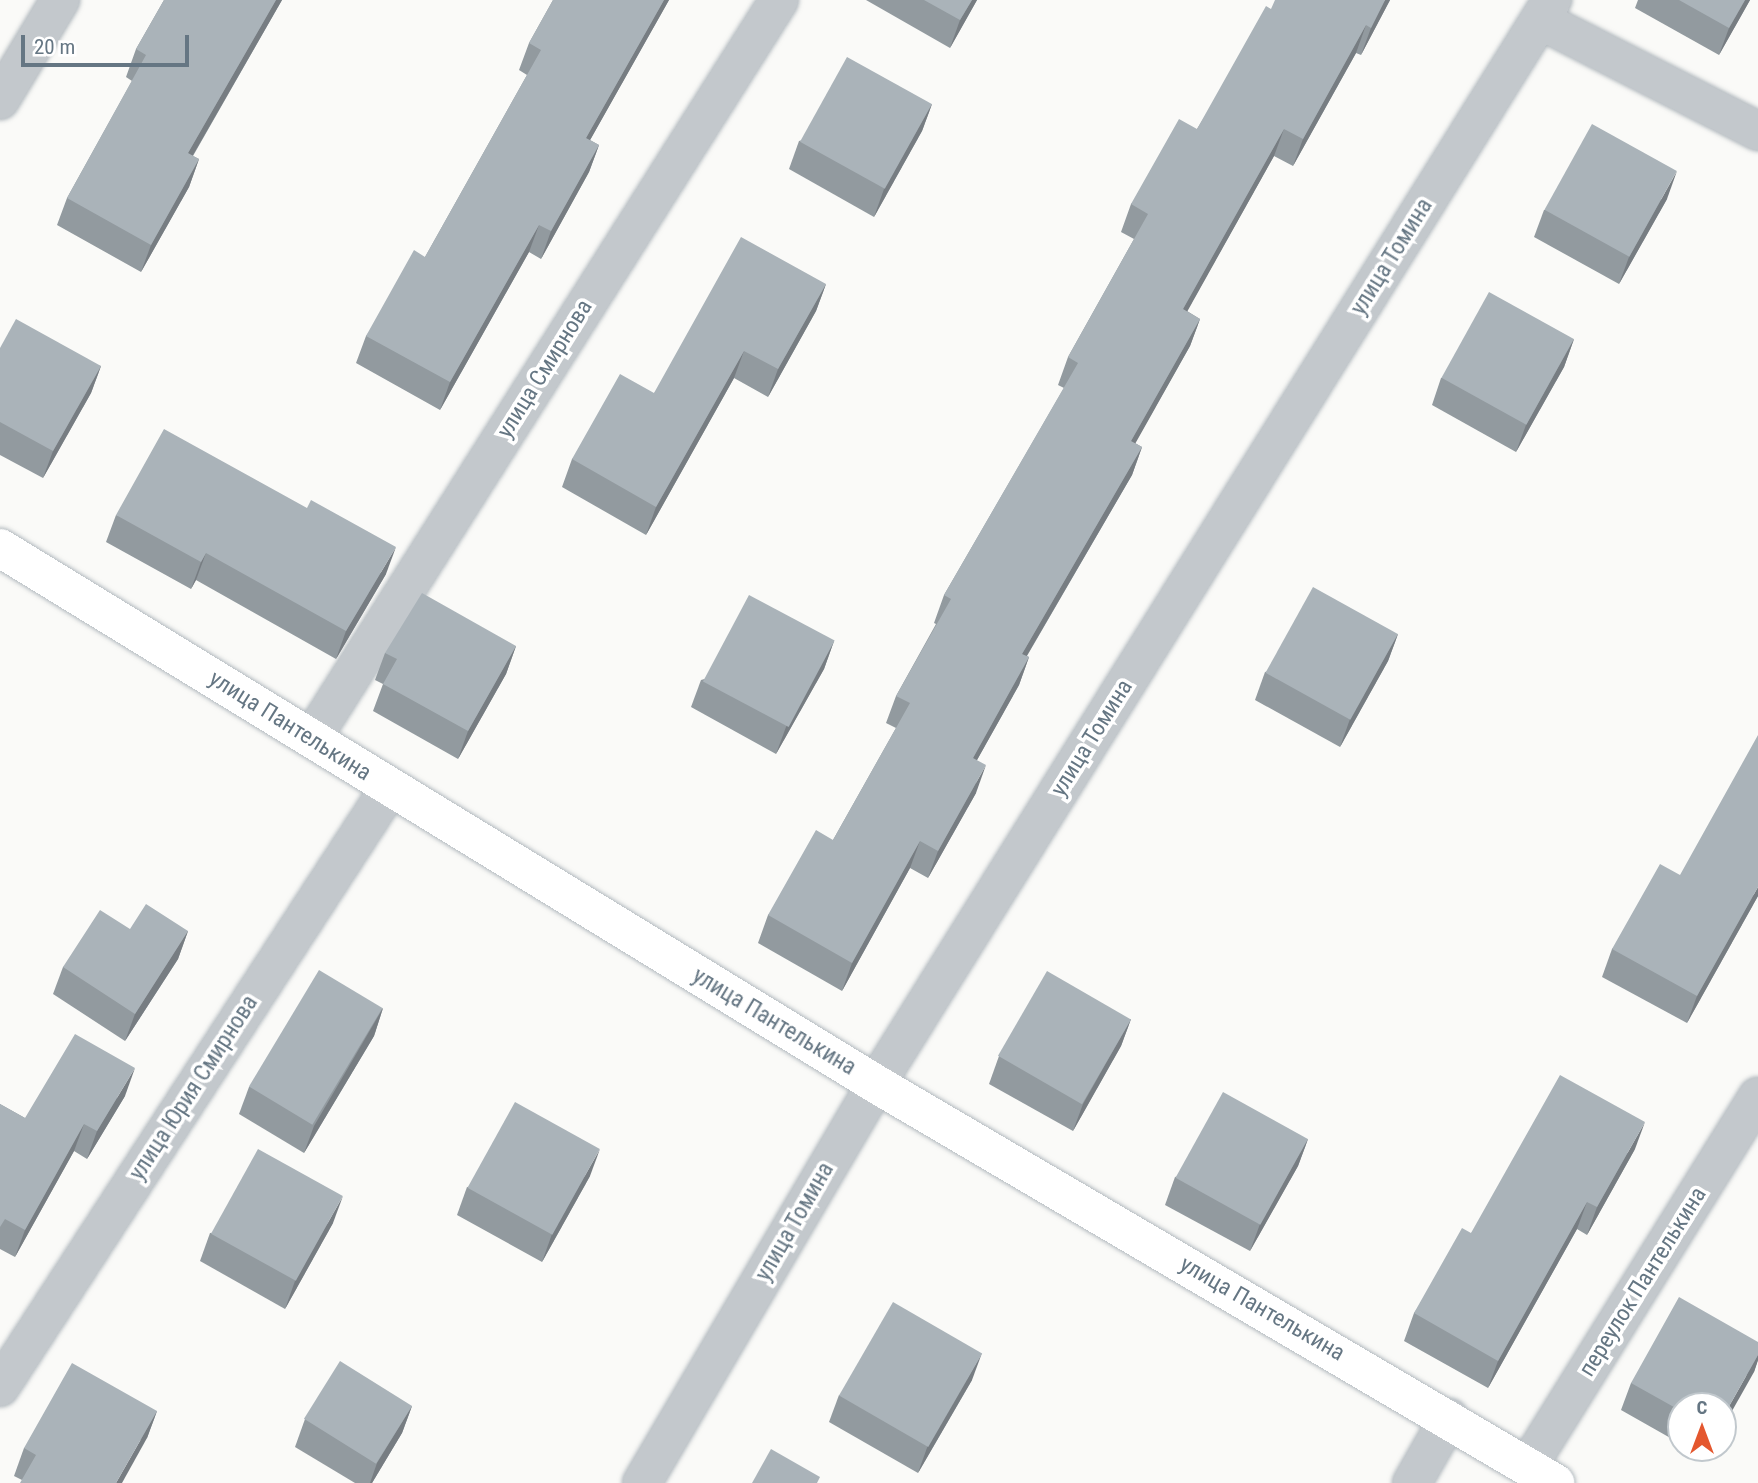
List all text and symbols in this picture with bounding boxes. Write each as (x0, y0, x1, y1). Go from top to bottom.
scale bar (24, 21, 192, 65)
text: 20 m (34, 35, 75, 59)
street label: улица Томина (1345, 193, 1439, 321)
street label: улица Смирнова (492, 295, 598, 443)
street label: улица Пантелькина (204, 665, 376, 787)
street label: улица Томина (1045, 674, 1139, 802)
street label: улица Пантелькина (687, 962, 861, 1082)
street label: улица Юрия Смирнова (124, 990, 264, 1186)
street label: улица Томина (750, 1158, 840, 1286)
street label: переулок Пантелькина (1574, 1182, 1712, 1382)
street label: улица Пантелькина (1175, 1251, 1349, 1367)
north arrow (1667, 1392, 1737, 1462)
text: С (1697, 1396, 1707, 1419)

